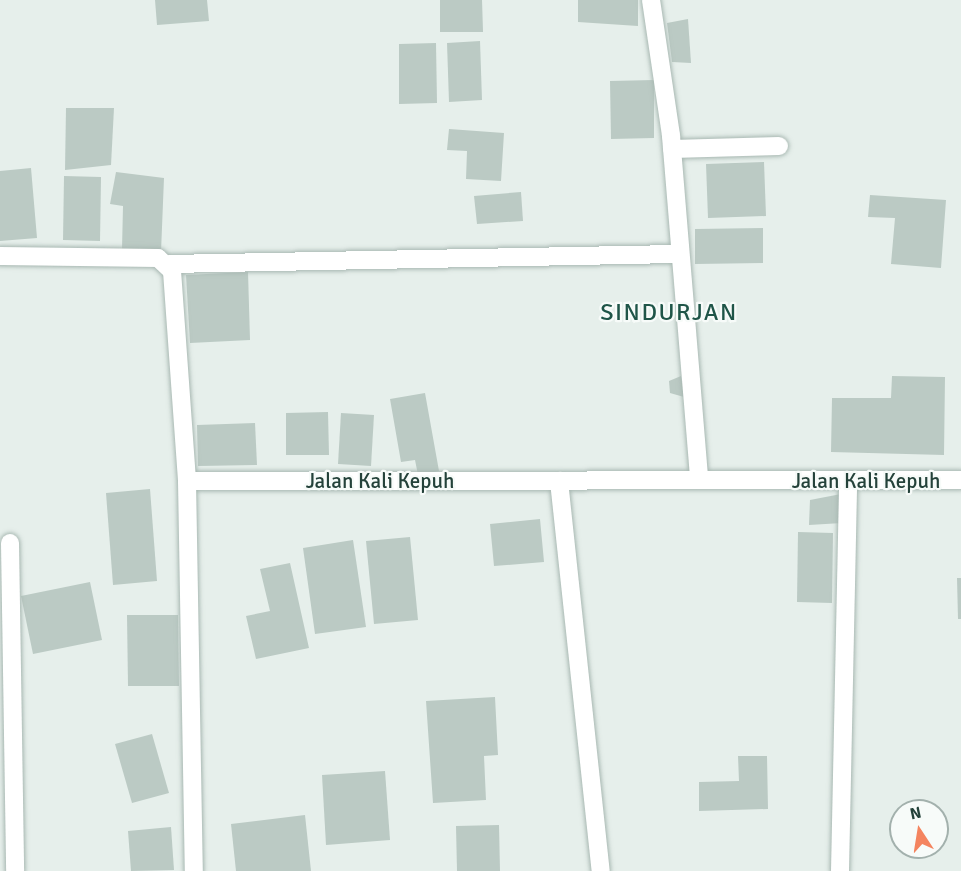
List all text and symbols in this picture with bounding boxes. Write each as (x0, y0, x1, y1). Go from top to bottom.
district label: SINDURJAN (600, 299, 738, 327)
street label: Jalan Kali Kepuh (306, 468, 454, 494)
street label: Jalan Kali Kepuh (792, 468, 940, 494)
north arrow (889, 799, 949, 859)
text: N (908, 802, 923, 824)

